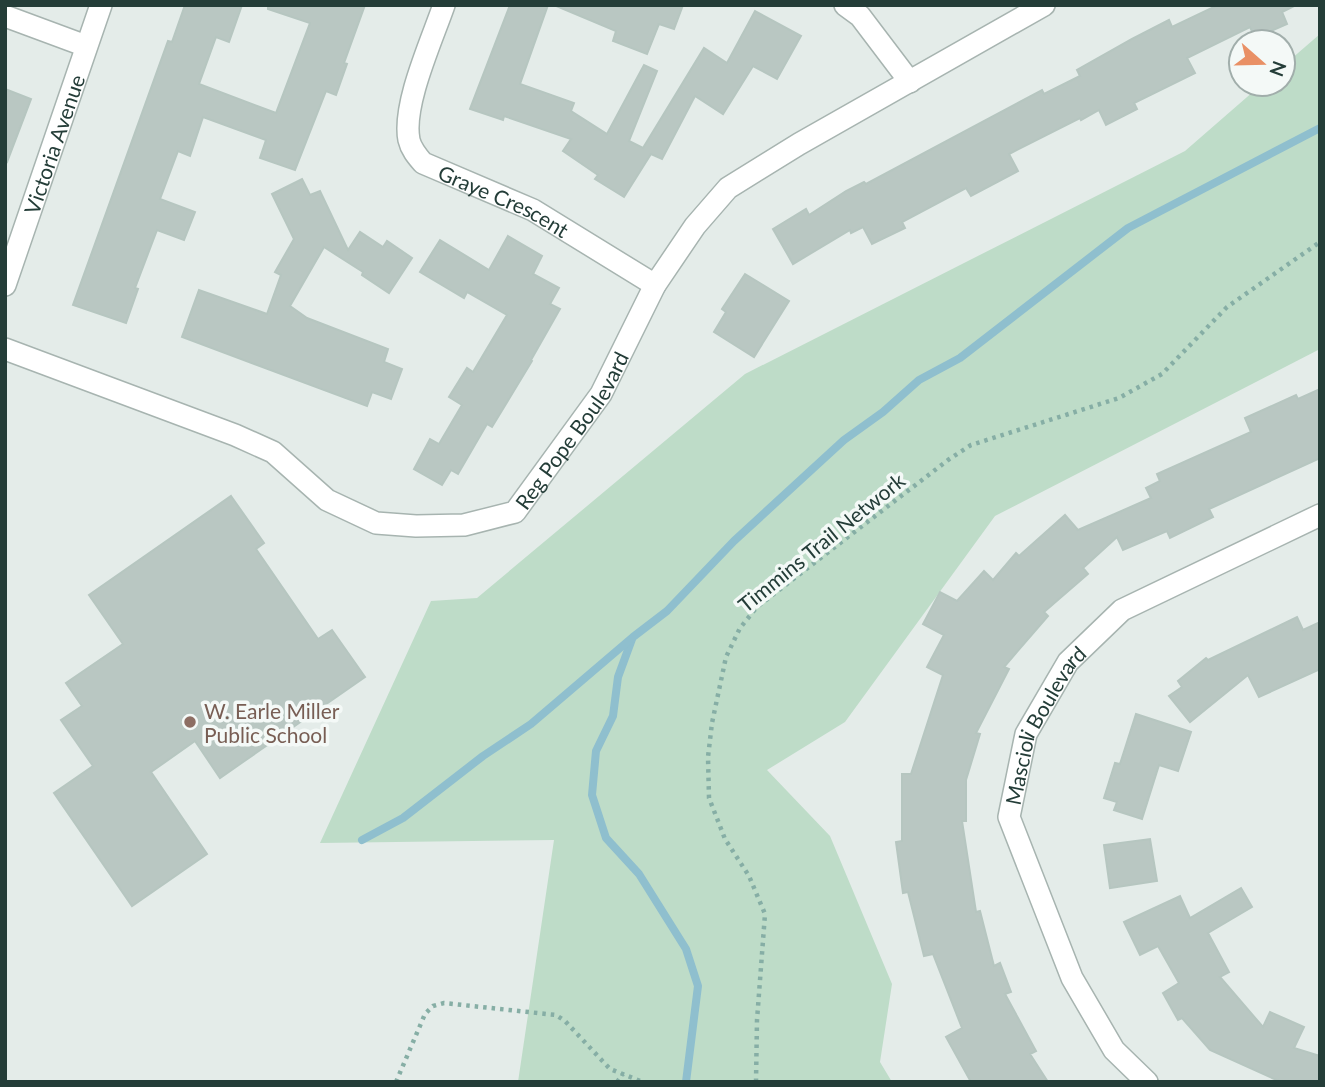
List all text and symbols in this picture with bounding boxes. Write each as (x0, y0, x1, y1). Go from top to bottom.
north arrow (1227, 28, 1297, 98)
text: N (1265, 58, 1292, 80)
street label: Victoria Avenue (18, 71, 89, 217)
street label: Graye Crescent (435, 159, 574, 242)
street label: Reg Pope Boulevard (509, 347, 633, 514)
street label: Timmins Trail Network (733, 467, 909, 617)
street label: Mascioli Boulevard (999, 640, 1090, 807)
place label: W. Earle Miller Public School (204, 698, 340, 747)
marker: W. Earle Miller Public School (182, 714, 198, 730)

